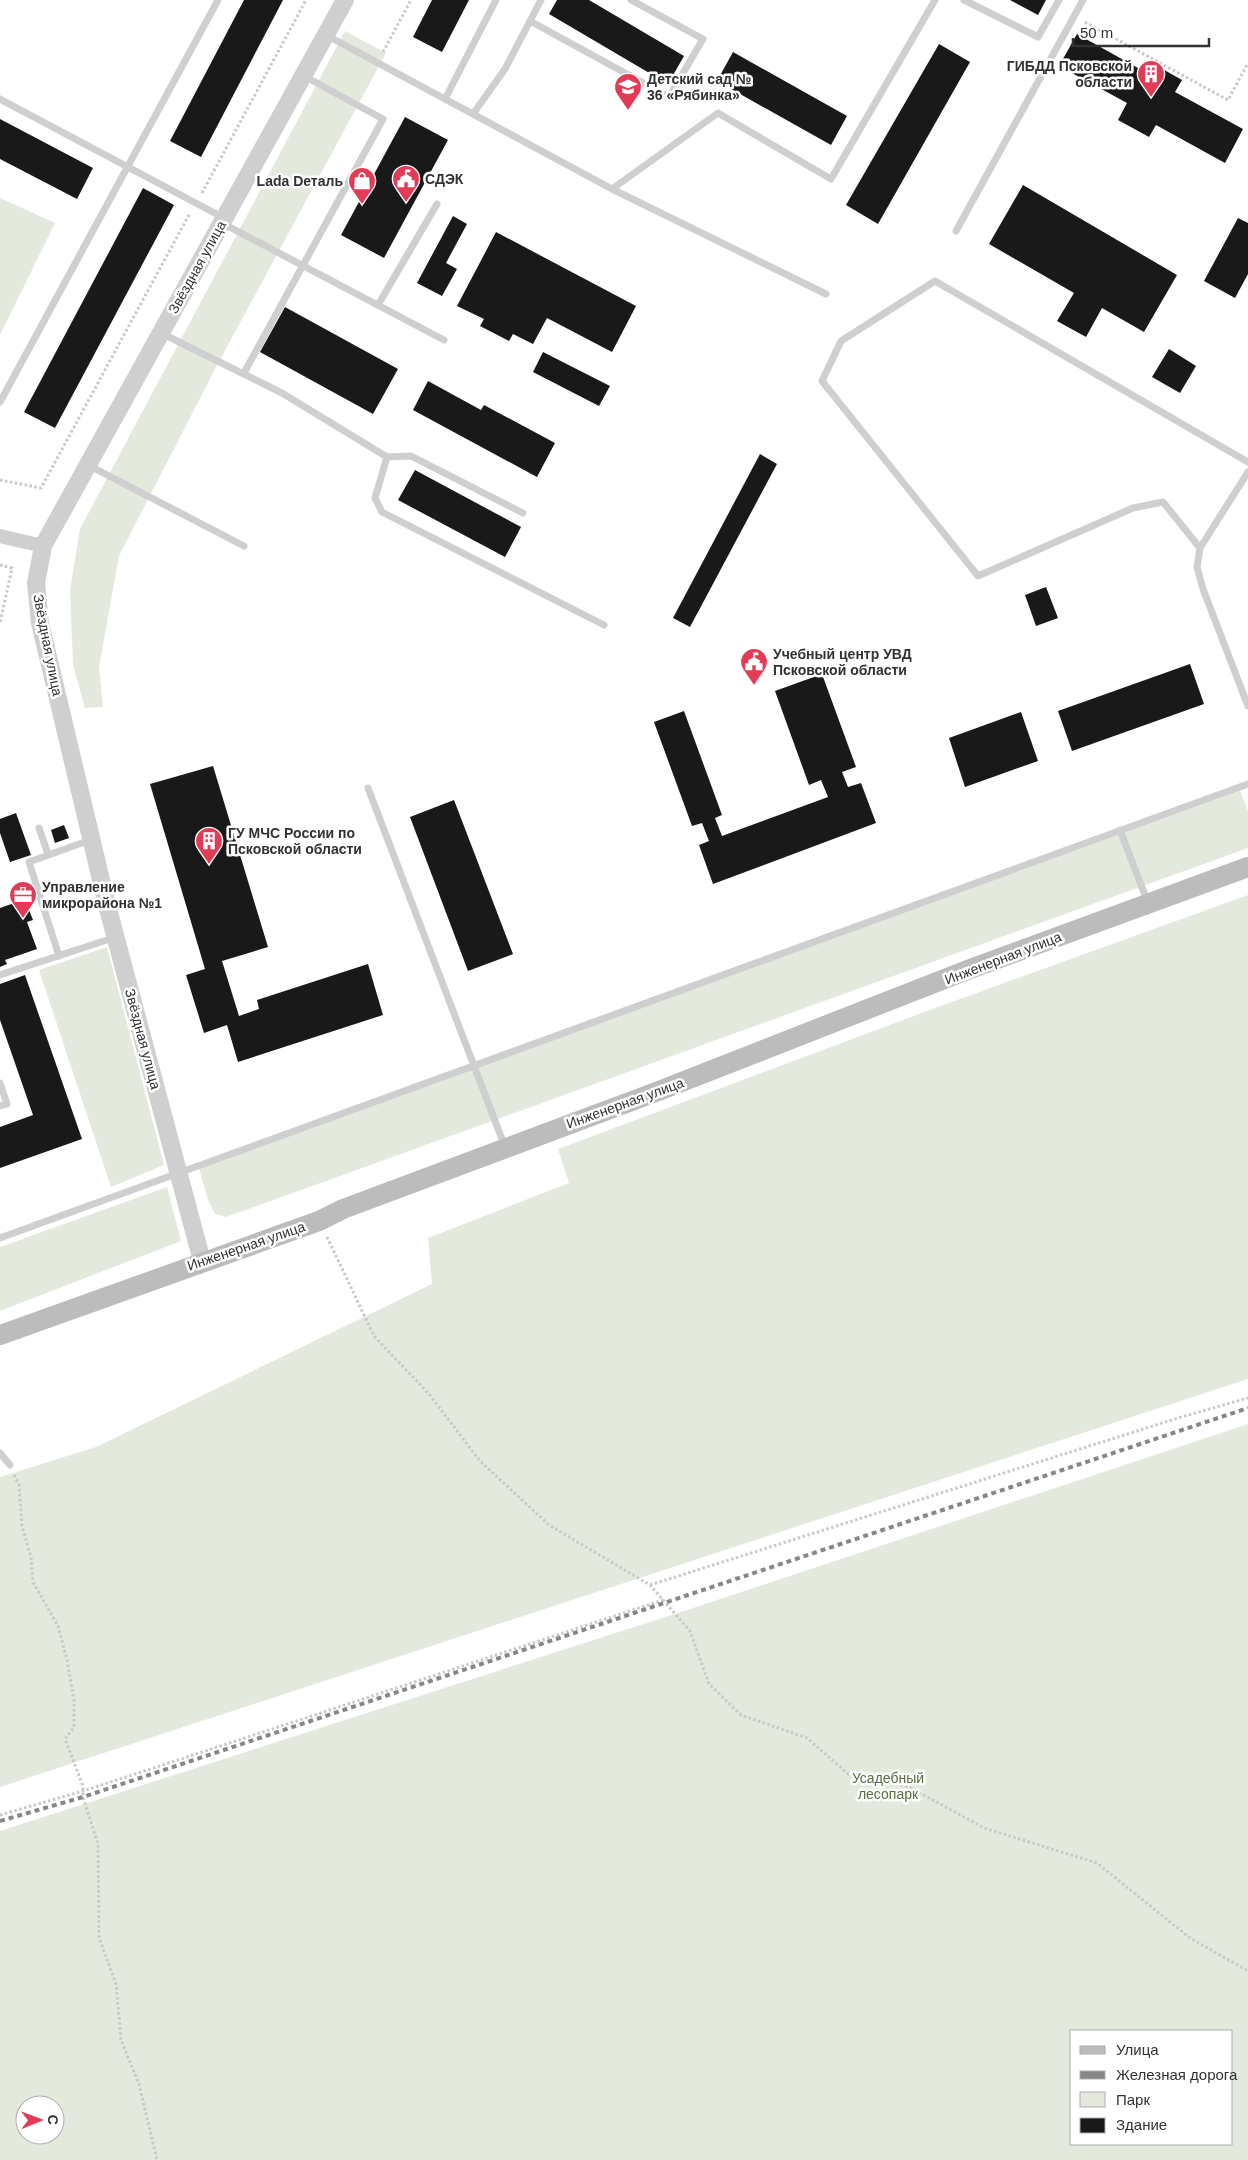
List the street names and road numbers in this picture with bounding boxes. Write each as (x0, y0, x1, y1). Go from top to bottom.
street label: Звёздная улица (165, 218, 229, 316)
street label: Звёздная улица (30, 593, 66, 698)
street label: Инженерная улица (942, 928, 1064, 988)
street label: Звёздная улица (122, 987, 164, 1091)
street label: Инженерная улица (564, 1074, 686, 1132)
street label: Инженерная улица (185, 1218, 307, 1274)

